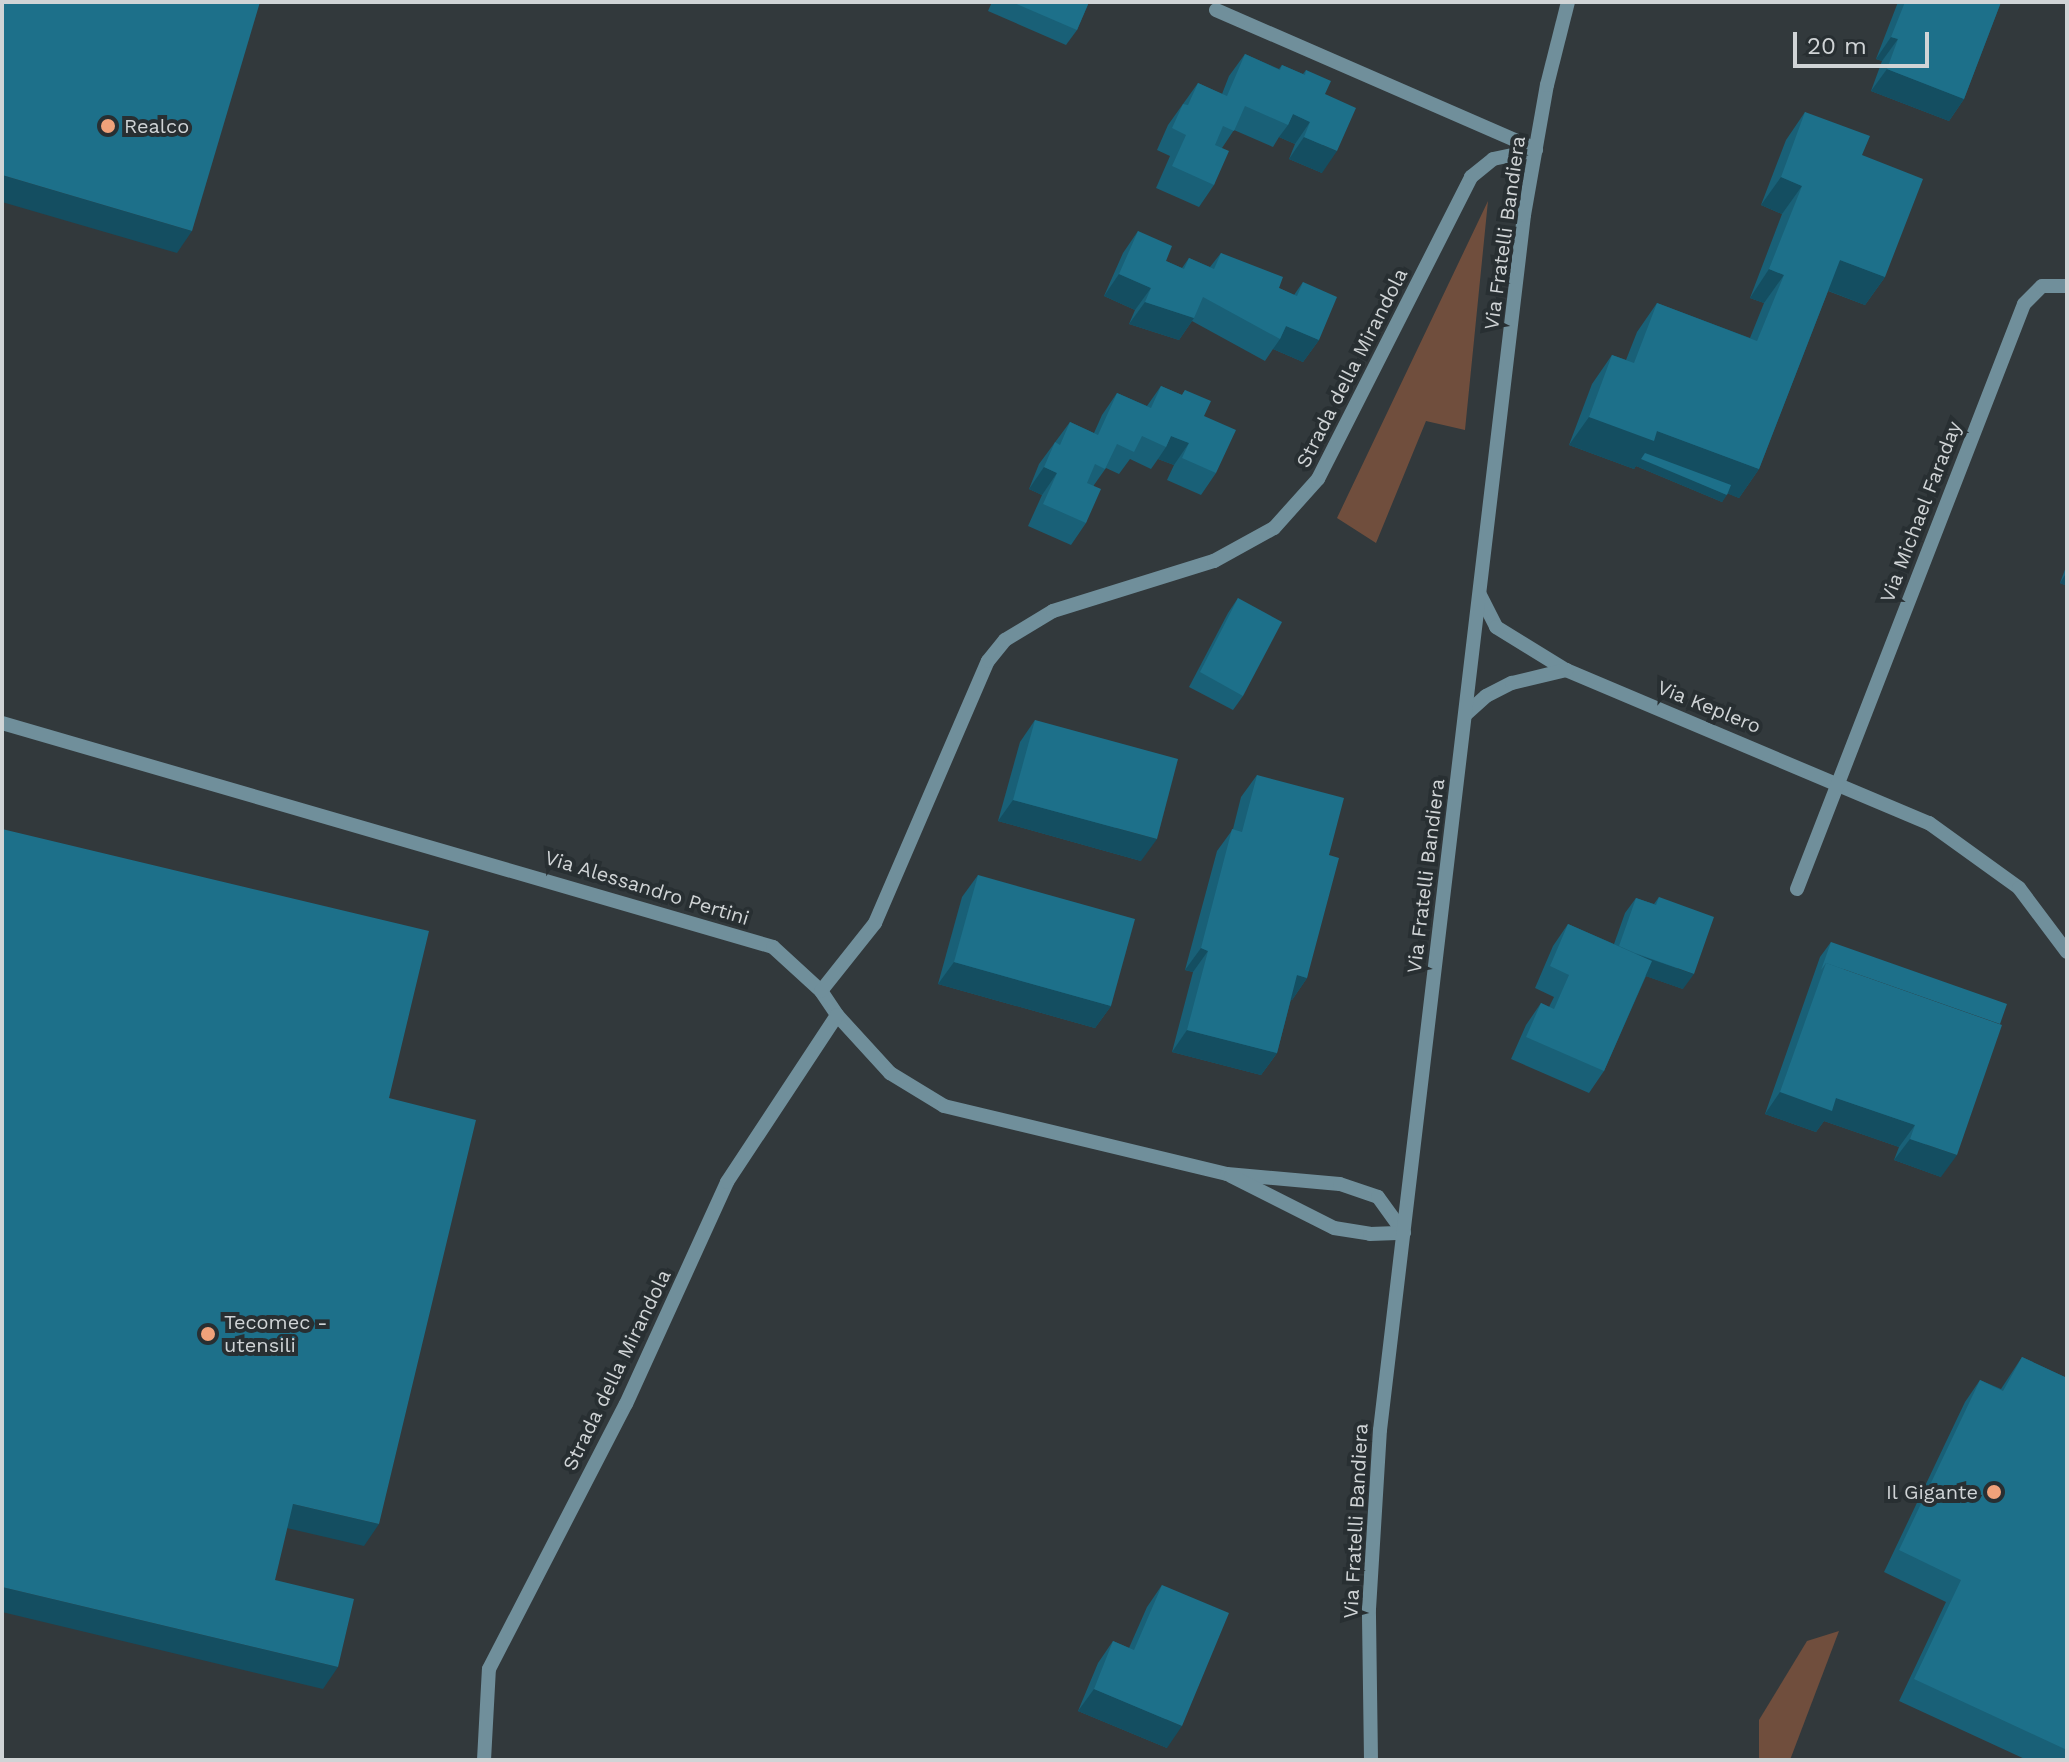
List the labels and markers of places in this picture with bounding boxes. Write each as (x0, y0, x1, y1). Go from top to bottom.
place label: Realco (124, 114, 189, 138)
marker: Realco (99, 117, 117, 135)
place label: Tecomec - utensili (224, 1310, 327, 1357)
marker: Tecomec - utensili (199, 1325, 217, 1343)
place label: Il Gigante (1885, 1480, 1978, 1504)
marker: Il Gigante (1985, 1483, 2003, 1501)

